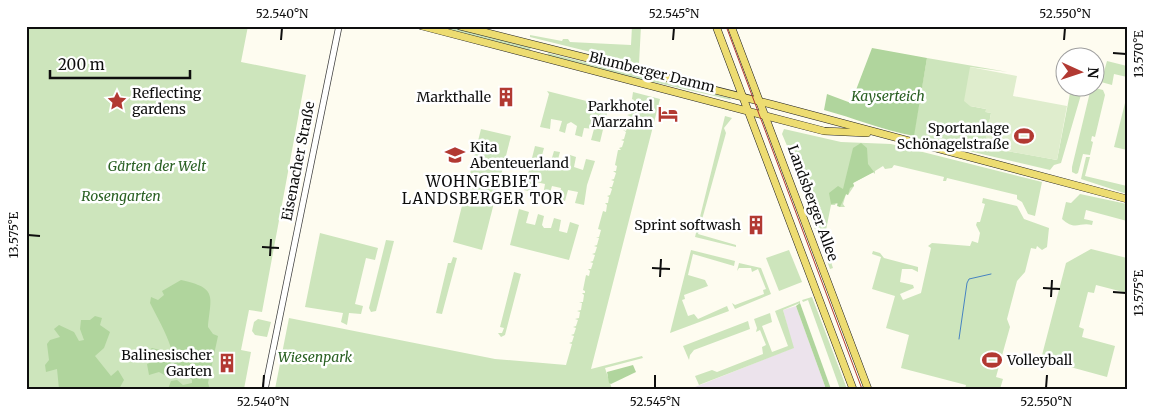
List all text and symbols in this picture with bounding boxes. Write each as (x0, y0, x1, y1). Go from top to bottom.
text: 52.540°N (256, 6, 309, 21)
text: 52.545°N (649, 6, 700, 21)
text: 52.550°N (1039, 6, 1091, 21)
text: 13.570°E (1131, 30, 1146, 78)
scale bar (50, 48, 190, 80)
street label: Blumberger Damm (587, 48, 717, 96)
north arrow (1056, 48, 1106, 98)
text: 200 m (58, 55, 105, 74)
text: N (1084, 67, 1102, 79)
place label: Reflecting gardens (132, 84, 202, 118)
building icon: Markthalle (495, 86, 517, 108)
park label: Kayserteich (850, 87, 925, 105)
place label: Markthalle (417, 88, 491, 106)
place icon: Reflecting gardens (106, 90, 128, 112)
place label: Parkhotel Marzahn (588, 97, 654, 131)
street label: Eisenacher Straße (278, 100, 318, 222)
hotel icon: Parkhotel Marzahn (657, 103, 679, 125)
place label: Sportanlage Schönagelstraße (897, 119, 1009, 153)
sports icon: Sportanlage Schönagelstraße (1013, 125, 1035, 147)
place label: Kita Abenteuerland (469, 138, 569, 172)
street label: Landsberger Allee (784, 143, 842, 263)
school or university icon: Kita Abenteuerland (444, 144, 466, 166)
park label: Gärten der Welt (108, 157, 206, 175)
district label: WOHNGEBIET LANDSBERGER TOR (402, 172, 564, 208)
park label: Rosengarten (81, 187, 161, 205)
text: 13.575°E (6, 211, 21, 258)
building icon: Sprint softwash (745, 214, 767, 236)
place label: Sprint softwash (634, 216, 741, 234)
text: 13.575°E (1131, 269, 1146, 316)
place label: Balinesischer Garten (121, 346, 212, 380)
park label: Wiesenpark (278, 348, 353, 366)
sports icon: Volleyball (981, 349, 1003, 371)
place label: Volleyball (1006, 351, 1073, 369)
building icon: Balinesischer Garten (216, 352, 238, 374)
text: 52.540°N (237, 394, 290, 409)
text: 52.545°N (630, 394, 681, 409)
text: 52.550°N (1020, 394, 1072, 409)

